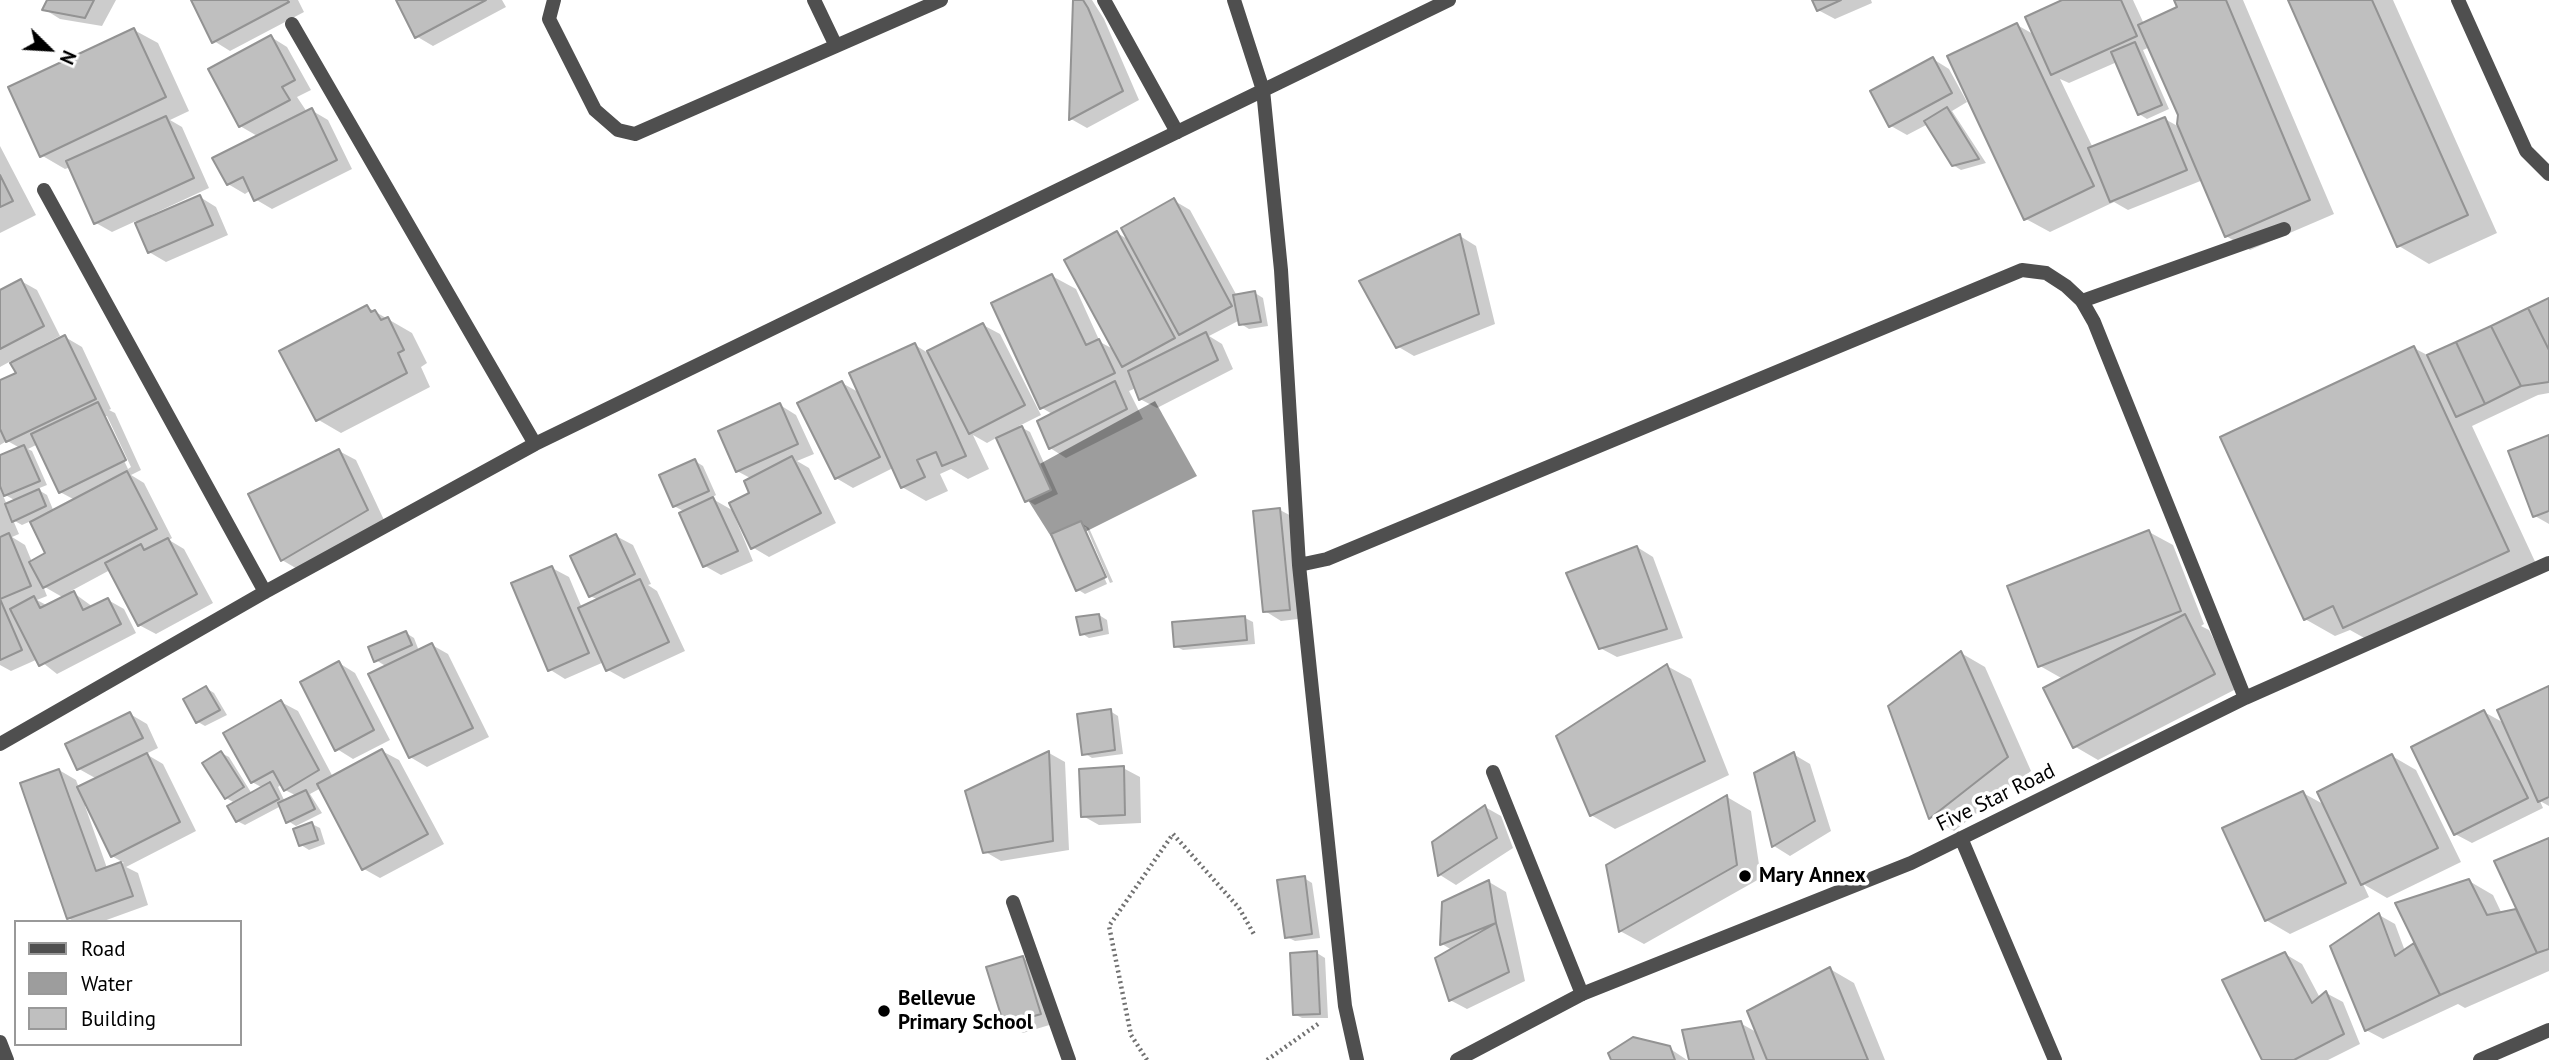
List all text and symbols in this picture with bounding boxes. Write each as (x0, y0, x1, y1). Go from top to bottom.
north arrow (14, 14, 84, 84)
text: N (55, 47, 82, 68)
street label: Five Star Road (1933, 759, 2059, 837)
place label: Mary Annex (1759, 863, 1866, 889)
marker: Mary Annex (1737, 868, 1753, 884)
legend (14, 920, 242, 1046)
text: Road (81, 935, 125, 962)
text: Water (81, 970, 133, 997)
place label: Bellevue Primary School (898, 986, 1033, 1036)
marker: Bellevue Primary School (876, 1003, 892, 1019)
text: Building (81, 1005, 156, 1032)

